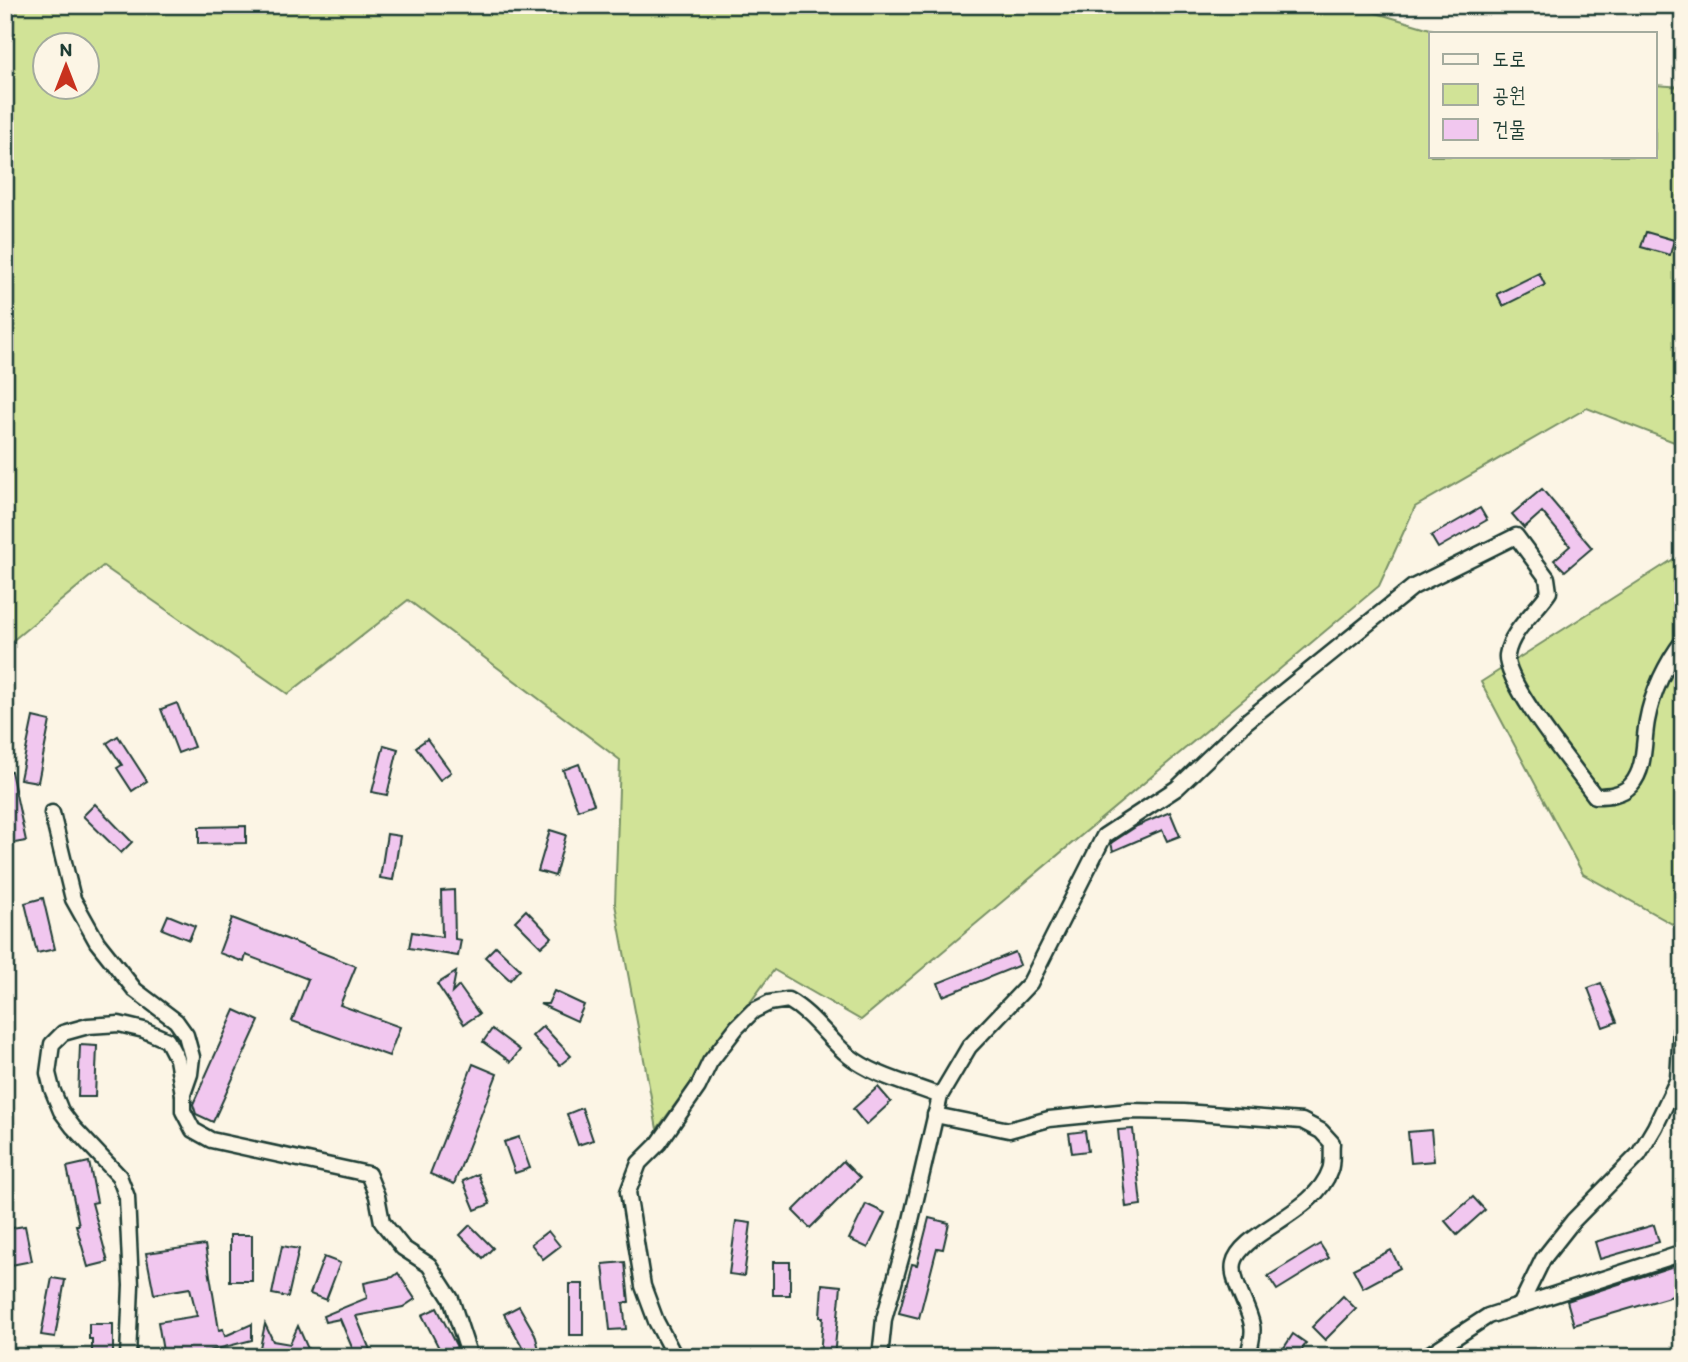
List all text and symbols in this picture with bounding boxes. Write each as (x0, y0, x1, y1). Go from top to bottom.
north arrow (32, 32, 102, 102)
legend (1429, 32, 1656, 158)
text: N (60, 38, 72, 61)
text: 도로 (1492, 46, 1526, 71)
text: 공원 (1492, 82, 1526, 107)
text: 건물 (1492, 116, 1526, 141)

